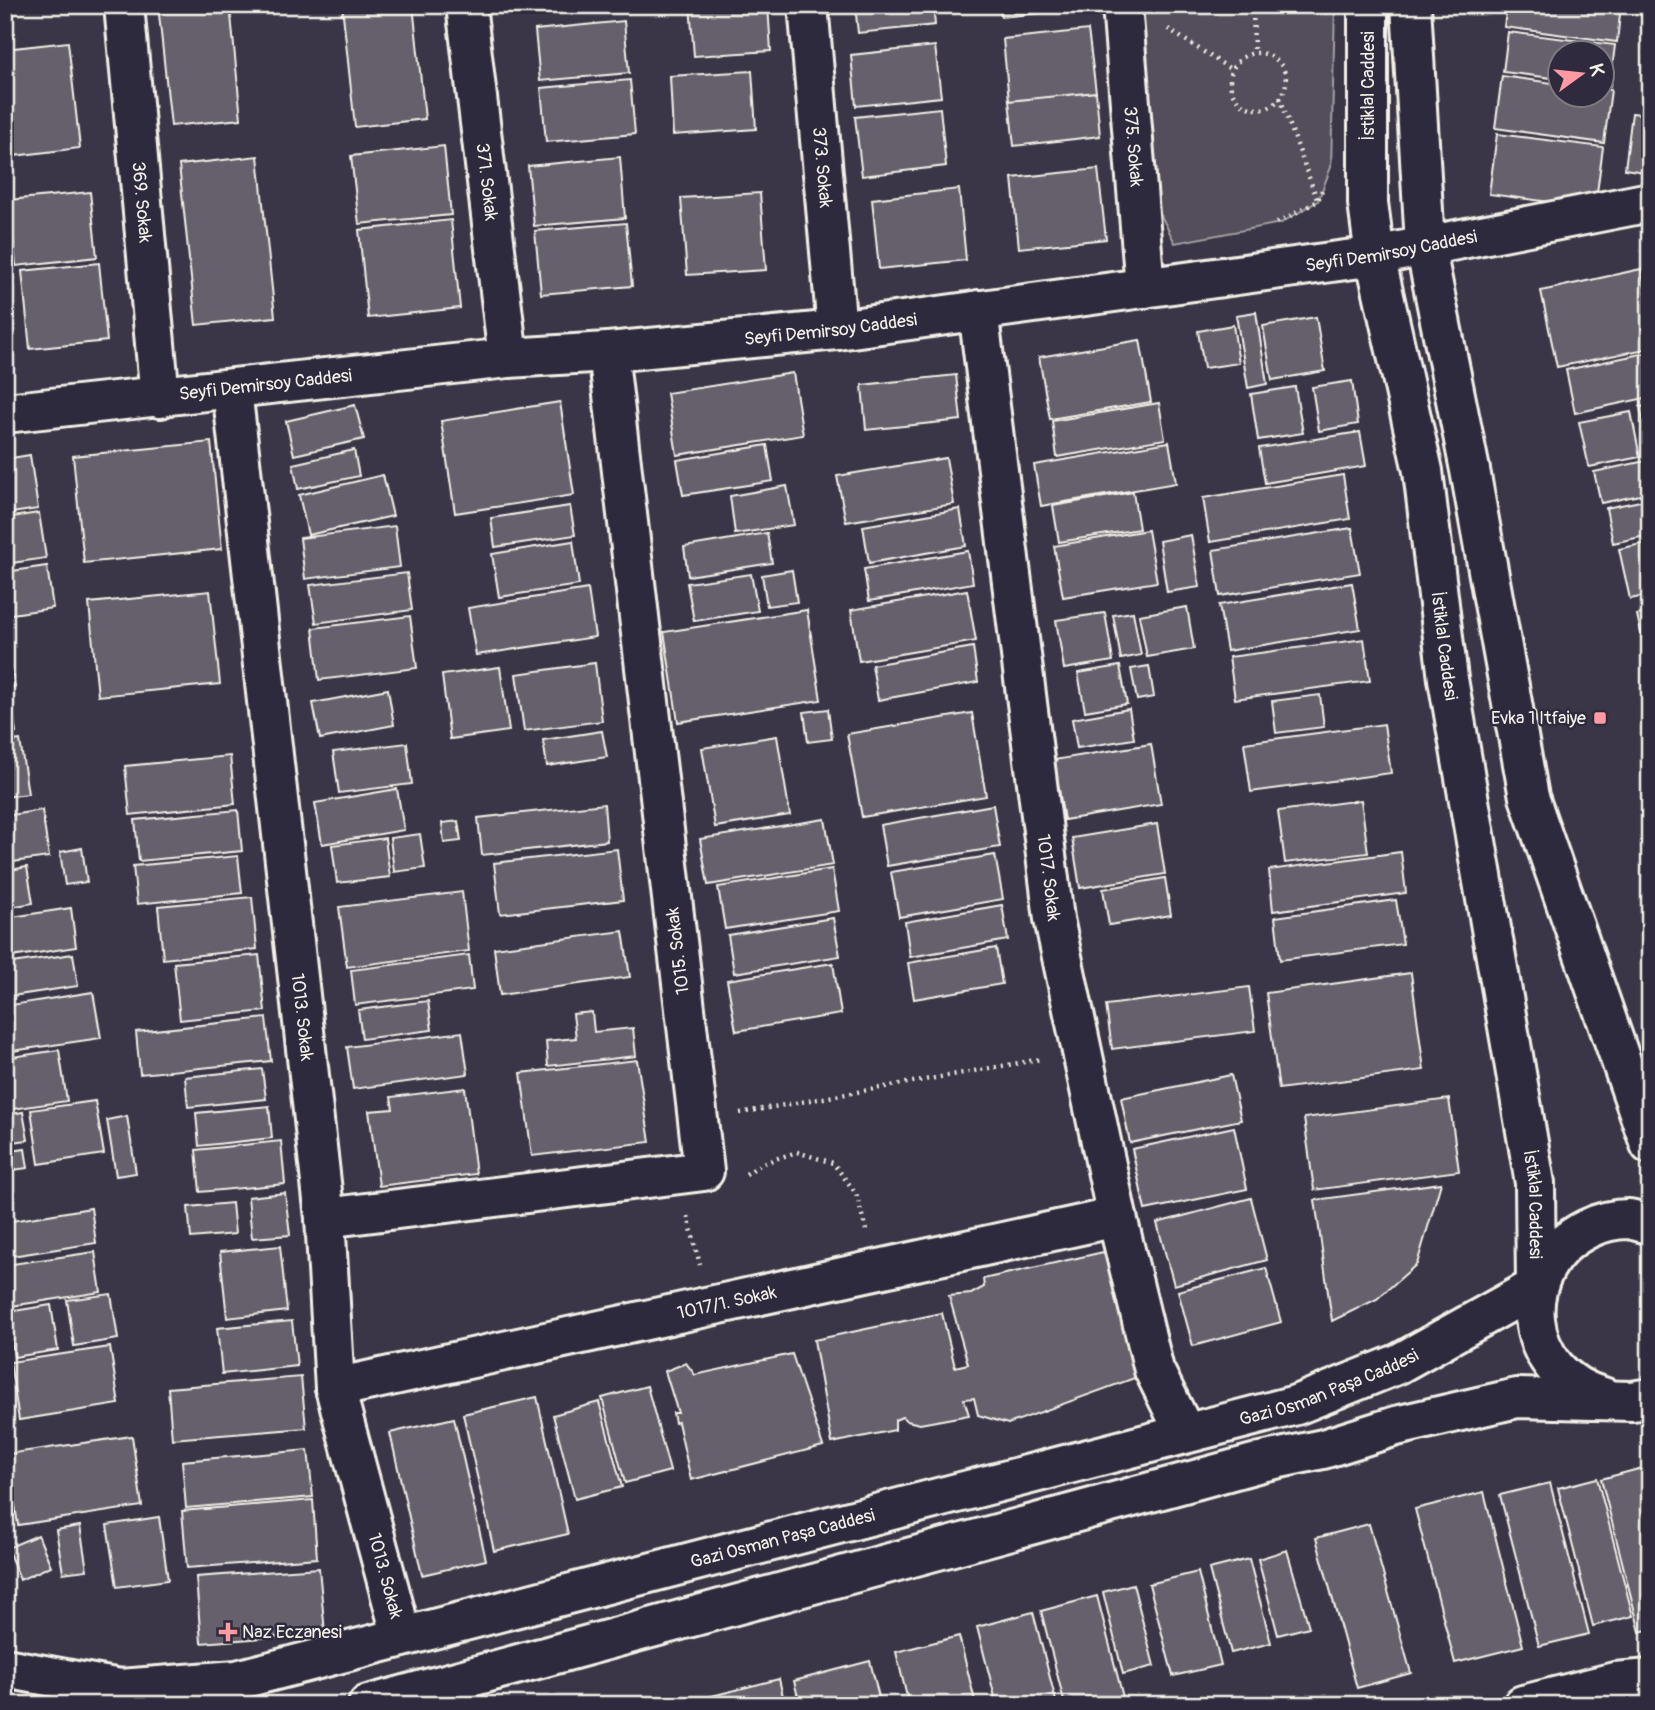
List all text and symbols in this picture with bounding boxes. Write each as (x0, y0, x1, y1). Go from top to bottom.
street label: İstiklal Caddesi (1357, 31, 1380, 141)
north arrow (1546, 38, 1616, 108)
text: K (1583, 61, 1610, 79)
street label: 375. Sokak (1119, 105, 1148, 188)
street label: 373. Sokak (807, 126, 838, 209)
street label: 371. Sokak (471, 142, 503, 222)
street label: 369. Sokak (127, 161, 157, 244)
street label: Seyfi Demirsoy Caddesi (1304, 225, 1479, 277)
street label: Seyfi Demirsoy Caddesi (743, 308, 919, 350)
street label: Seyfi Demirsoy Caddesi (178, 364, 353, 405)
street label: İstiklal Caddesi (1426, 590, 1463, 702)
place label: Evka 1 Itfaiye (1491, 707, 1586, 730)
marker: Evka 1 Itfaiye (1592, 710, 1608, 726)
street label: 1017. Sokak (1032, 833, 1066, 923)
street label: 1015. Sokak (661, 906, 695, 996)
street label: 1013. Sokak (286, 972, 319, 1062)
street label: İstiklal Caddesi (1518, 1148, 1547, 1259)
street label: 1017/1. Sokak (675, 1280, 779, 1324)
street label: Gazi Osman Paşa Caddesi (1237, 1343, 1422, 1431)
street label: Gazi Osman Paşa Caddesi (688, 1503, 877, 1573)
street label: 1013. Sokak (363, 1530, 408, 1622)
place label: Naz Eczanesi (242, 1621, 342, 1644)
marker: Naz Eczanesi (220, 1624, 236, 1640)

